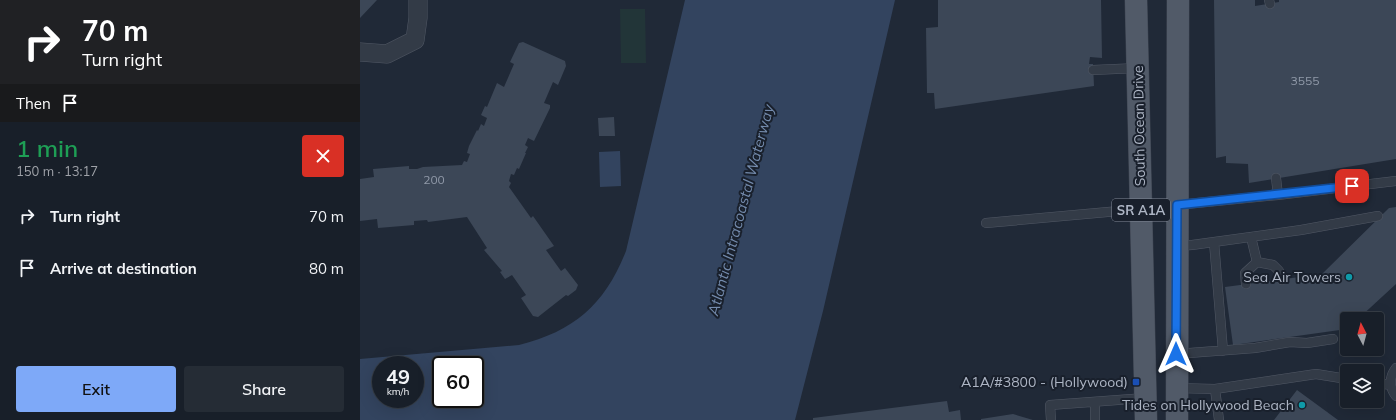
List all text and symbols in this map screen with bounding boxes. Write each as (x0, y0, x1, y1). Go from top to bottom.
text: 70 m (82, 13, 148, 48)
icon: right (16, 16, 68, 68)
text: Turn right (82, 48, 162, 71)
street label: South Ocean Drive (1129, 65, 1149, 187)
house number: 3555 (1291, 73, 1319, 88)
icon: arrive (59, 92, 81, 114)
text: Then (16, 94, 51, 113)
water label: Atlantic Intracoastal Waterway (703, 101, 778, 318)
text: 1 min (16, 133, 78, 163)
button: close (302, 135, 344, 177)
text: 150 m · 13:17 (16, 163, 98, 179)
pin (1335, 169, 1369, 203)
house number: 200 (423, 172, 445, 187)
icon: arrive (1341, 175, 1363, 197)
road number: SR A1A (1112, 199, 1170, 221)
icon: right (16, 205, 38, 227)
text: Turn right (50, 207, 120, 226)
text: 70 m (309, 207, 344, 226)
icon: arrive (16, 257, 38, 279)
text: Arrive at destination (50, 259, 197, 278)
text: 80 m (309, 259, 344, 278)
place label: Sea Air Towers (1243, 268, 1341, 286)
marker: Sea Air Towers (1344, 272, 1354, 282)
north arrow (1340, 312, 1384, 356)
map controls (1340, 312, 1384, 408)
position arrow (1155, 333, 1197, 375)
speed limit sign: 60 (432, 356, 484, 408)
text: 49 (386, 364, 410, 389)
button: layers (1340, 364, 1384, 408)
button: Exit (16, 366, 176, 412)
button: Share (184, 366, 344, 412)
place label: A1A/#3800 - (Hollywood) (961, 373, 1128, 391)
marker: A1A/#3800 - (Hollywood) (1131, 377, 1141, 387)
text: km/h (387, 385, 409, 398)
place label: Tides on Hollywood Beach (1122, 396, 1294, 414)
marker: Tides on Hollywood Beach (1297, 400, 1307, 410)

